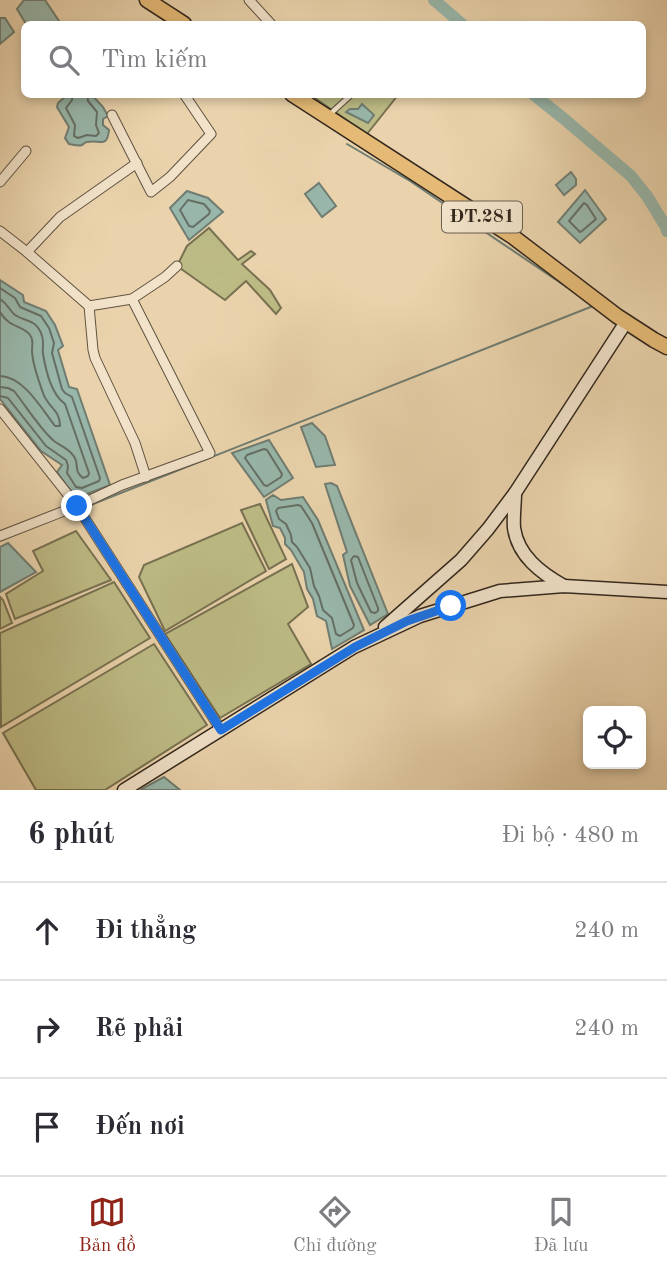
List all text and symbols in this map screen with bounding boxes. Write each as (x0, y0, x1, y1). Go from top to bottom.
search box (21, 21, 646, 98)
icon: search (45, 41, 83, 79)
text: Tìm kiếm (101, 47, 208, 73)
road number: ĐT.281 (442, 202, 522, 232)
route end (61, 490, 92, 521)
route start (435, 590, 466, 621)
map controls (583, 706, 646, 769)
button: locate (583, 706, 646, 769)
text: 6 phút (28, 820, 114, 850)
text: Đi bộ · 480 m (501, 824, 639, 847)
icon: ahead (28, 912, 66, 950)
text: Đi thẳng (95, 918, 197, 944)
text: 240 m (574, 919, 639, 942)
icon: right (28, 1010, 66, 1048)
text: Rẽ phải (95, 1016, 183, 1042)
text: 240 m (574, 1017, 639, 1040)
icon: arrive (28, 1108, 66, 1146)
text: Đến nơi (95, 1114, 185, 1140)
tab: Bản đồ (79, 1193, 136, 1258)
tab: Chỉ đường (293, 1193, 377, 1258)
tab: Đã lưu (534, 1193, 588, 1258)

